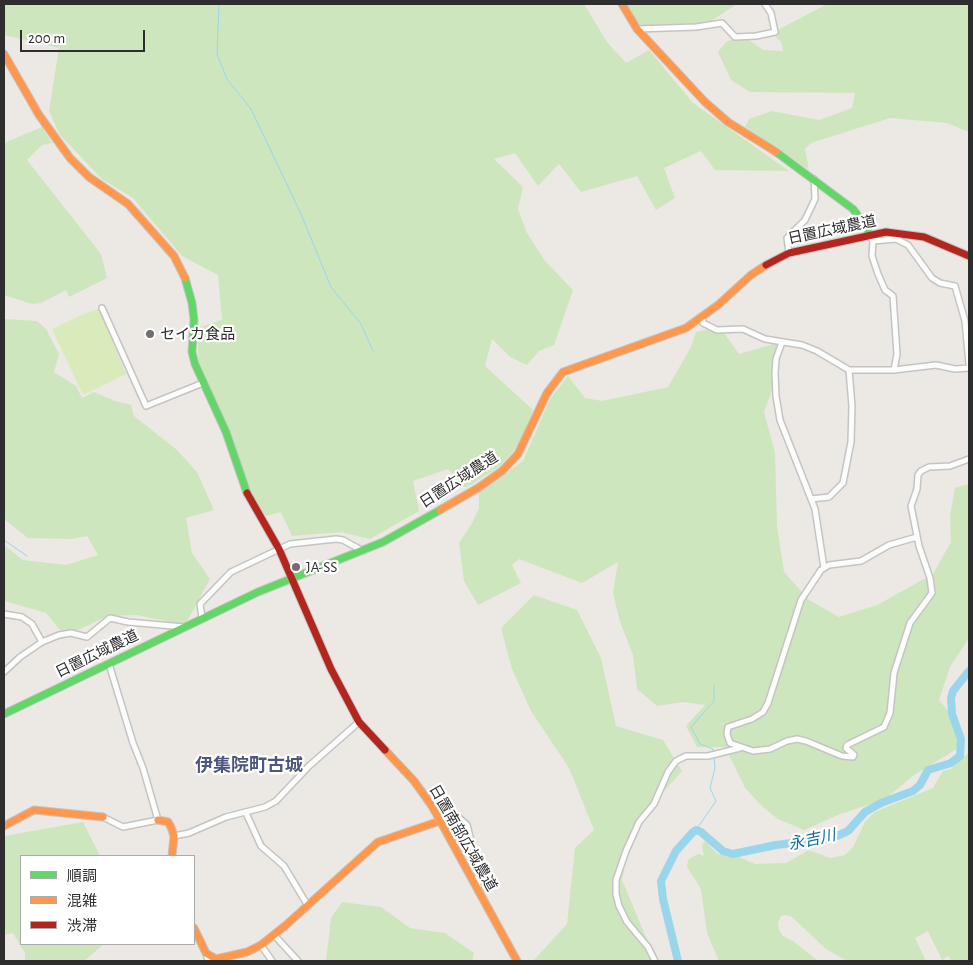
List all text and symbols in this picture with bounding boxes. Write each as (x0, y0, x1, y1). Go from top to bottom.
scale bar (22, 20, 148, 52)
text: 200 m (28, 31, 65, 46)
street label: 日置広域農道 (786, 212, 878, 248)
place label: セイカ食品 (160, 325, 235, 343)
marker: セイカ食品 (144, 328, 156, 340)
street label: 日置広域農道 (416, 448, 502, 512)
place label: JA-SS (306, 558, 337, 576)
marker: JA-SS (290, 561, 302, 573)
street label: 日置広域農道 (53, 626, 141, 682)
district label: 伊集院町古城 (195, 755, 303, 777)
street label: 日置南部広域農道 (425, 782, 501, 894)
water label: 永吉川 (787, 826, 837, 854)
legend (20, 855, 195, 945)
text: 順調 (67, 869, 97, 884)
text: 混雑 (67, 894, 97, 909)
text: 渋滞 (67, 919, 97, 934)

